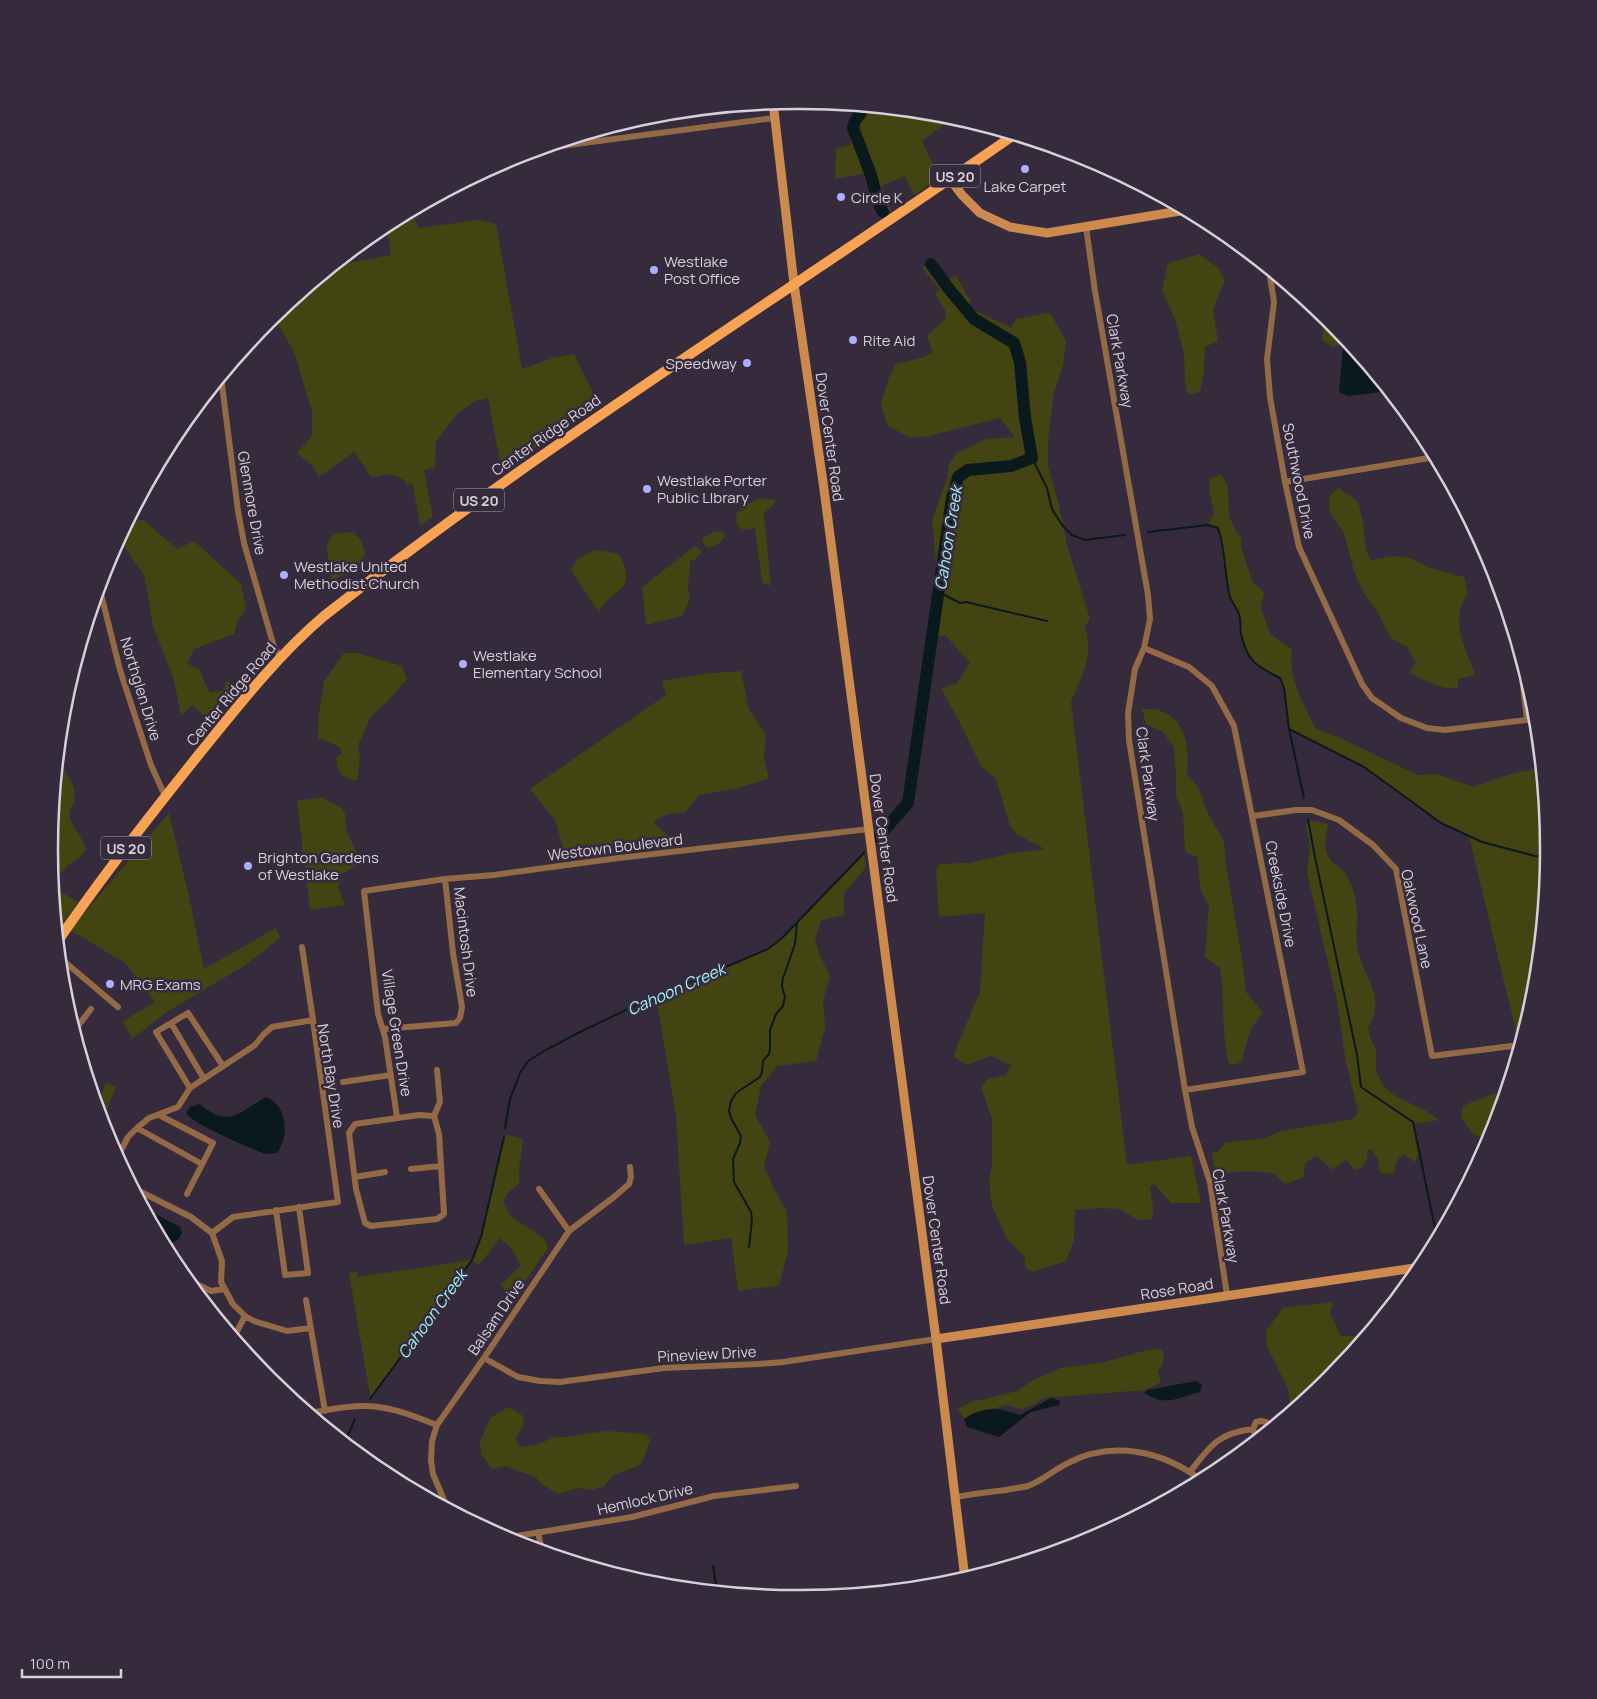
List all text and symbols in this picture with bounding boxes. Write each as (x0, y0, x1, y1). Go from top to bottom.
marker: Lake Carpet (1019, 163, 1031, 175)
road number: US 20 (930, 165, 980, 188)
place label: Lake Carpet (983, 176, 1067, 197)
place label: Circle K (851, 187, 903, 208)
marker: Circle K (835, 191, 847, 203)
place label: Westlake Post Office (664, 251, 740, 289)
marker: Westlake Post Office (648, 264, 660, 276)
street label: Clark Parkway (1101, 312, 1139, 410)
place label: Rite Aid (863, 330, 915, 351)
marker: Rite Aid (847, 334, 859, 346)
place label: Speedway (666, 353, 737, 374)
marker: Speedway (741, 357, 753, 369)
street label: Dover Center Road (811, 371, 849, 503)
street label: Center Ridge Road (487, 389, 605, 481)
street label: Southwood Drive (1277, 421, 1321, 541)
street label: Glenmore Drive (233, 449, 272, 557)
place label: Westlake Porter Public LIbrary (657, 470, 767, 508)
water label: Cahoon Creek (929, 482, 967, 592)
marker: Westlake Porter Public LIbrary (641, 483, 653, 495)
road number: US 20 (454, 488, 504, 512)
place label: Westlake United Methodist Church (294, 556, 420, 594)
marker: Westlake United Methodist Church (278, 569, 290, 581)
street label: Northglen Drive (115, 635, 167, 744)
street label: Center Ridge Road (181, 638, 281, 750)
place label: Westlake Elementary School (473, 645, 602, 683)
marker: Westlake Elementary School (457, 658, 469, 670)
street label: Clark Parkway (1131, 725, 1165, 823)
street label: Dover Center Road (865, 772, 903, 904)
street label: Westown Boulevard (546, 828, 684, 866)
road number: US 20 (101, 836, 151, 860)
street label: Creekside Drive (1260, 839, 1302, 949)
place label: Brighton Gardens of Westlake (258, 847, 379, 885)
marker: Brighton Gardens of Westlake (242, 860, 254, 872)
street label: Oakwood Lane (1396, 867, 1438, 971)
street label: Macintosh Drive (449, 886, 483, 998)
water label: Cahoon Creek (623, 957, 730, 1020)
street label: Village Green Drive (377, 968, 417, 1098)
place label: MRG Exams (120, 974, 201, 995)
marker: MRG Exams (104, 978, 116, 990)
street label: North Bay Drive (312, 1022, 350, 1130)
street label: Clark Parkway (1207, 1167, 1245, 1265)
street label: Dover Center Road (918, 1174, 956, 1306)
water label: Cahoon Creek (392, 1263, 473, 1363)
street label: Rose Road (1139, 1273, 1215, 1305)
street label: Balsam Drive (463, 1274, 529, 1359)
street label: Pineview Drive (657, 1341, 757, 1367)
street label: Hemlock Drive (595, 1478, 695, 1520)
scale bar (22, 1646, 121, 1678)
text: 100 m (30, 1653, 70, 1674)

